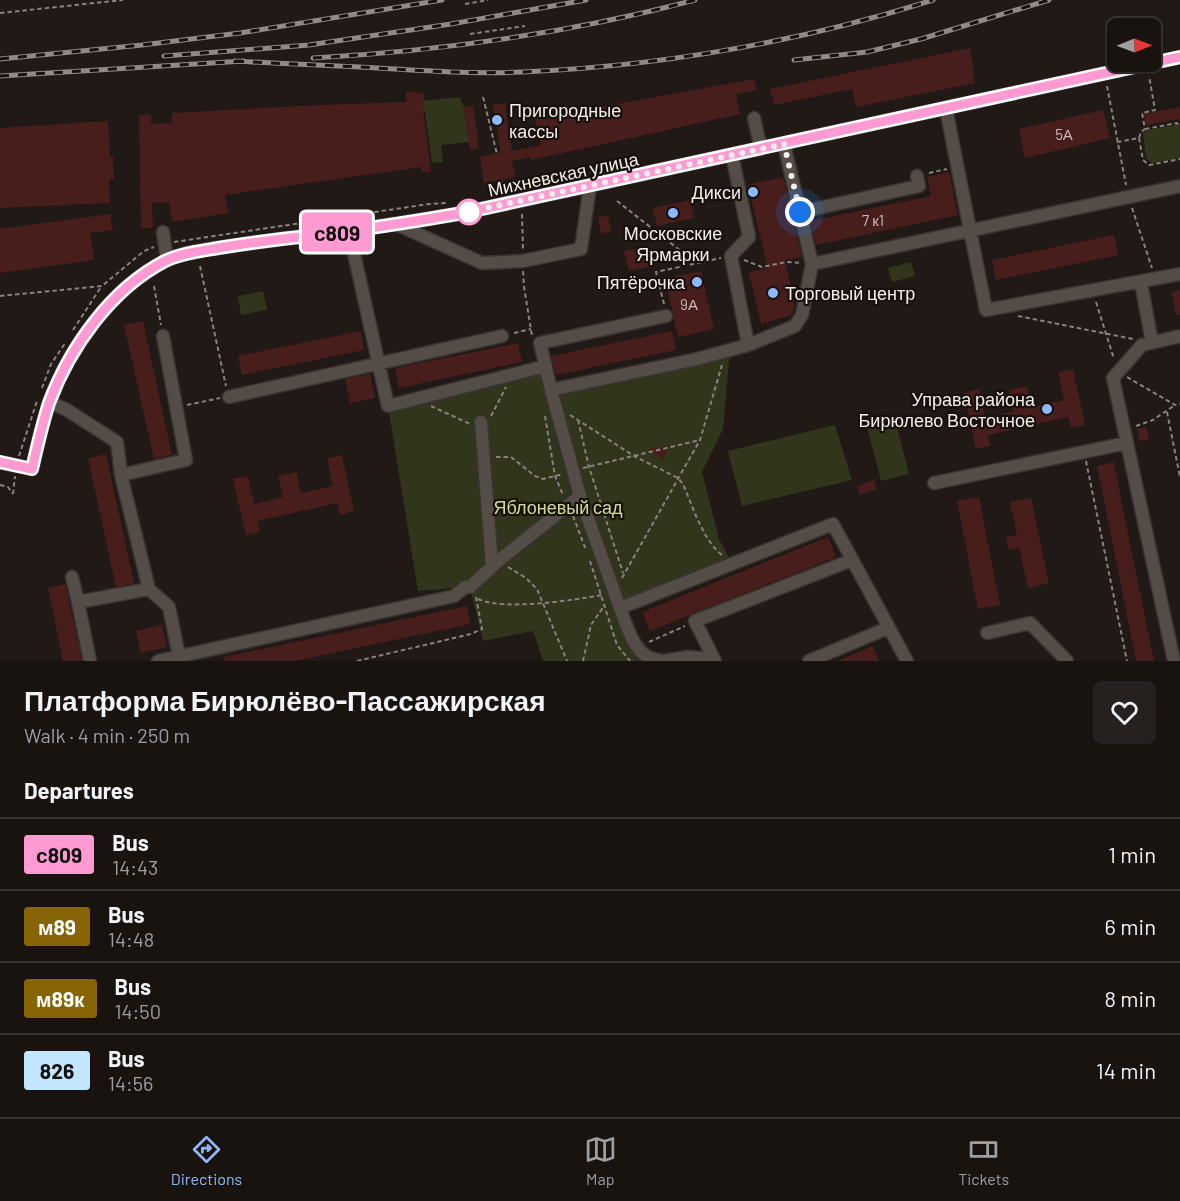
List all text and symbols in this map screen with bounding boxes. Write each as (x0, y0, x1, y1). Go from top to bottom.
north arrow (1107, 18, 1161, 72)
map controls (1107, 18, 1161, 72)
place label: Пригородные кассы (509, 99, 621, 142)
marker: Пригородные кассы (490, 113, 504, 127)
house number: 5А (1055, 125, 1073, 143)
street label: Михневская улица (486, 147, 641, 201)
place label: Дикси (692, 181, 741, 203)
marker: Дикси (746, 185, 760, 199)
your location (785, 197, 815, 227)
unlabelled marker (456, 199, 482, 225)
marker: Московские Ярмарки (666, 206, 680, 220)
house number: 7 к1 (862, 211, 884, 229)
line badge: с809 (295, 212, 379, 252)
text: с809 (314, 220, 360, 245)
place label: Московские Ярмарки (624, 222, 722, 265)
place label: Пятёрочка (597, 271, 686, 293)
marker: Пятёрочка (690, 275, 704, 289)
place label: Торговый центр (785, 282, 915, 304)
marker: Торговый центр (766, 286, 780, 300)
house number: 9А (680, 295, 698, 313)
place label: Управа района Бирюлево Восточное (859, 388, 1036, 431)
marker: Управа района Бирюлево Восточное (1040, 402, 1054, 416)
park label: Яблоневый сад (494, 496, 623, 518)
button: heart (1093, 681, 1156, 744)
text: Платформа Бирюлёво-Пассажирская (24, 683, 546, 717)
text: Walk · 4 min · 250 m (24, 723, 190, 747)
text: Departures (24, 777, 134, 803)
text: Bus (112, 829, 149, 855)
text: 1 min (1108, 841, 1156, 867)
text: с809 (36, 842, 82, 867)
text: 14:43 (112, 855, 158, 879)
text: Bus (108, 901, 145, 927)
text: 6 min (1105, 913, 1156, 939)
text: м89 (38, 914, 76, 939)
text: 14:48 (108, 927, 154, 951)
text: Bus (115, 973, 151, 999)
text: 8 min (1104, 985, 1156, 1011)
text: м89к (36, 986, 85, 1011)
text: 14:50 (115, 999, 161, 1023)
text: Bus (108, 1045, 145, 1071)
text: 14 min (1096, 1057, 1156, 1083)
text: 826 (40, 1058, 74, 1083)
text: 14:56 (108, 1071, 153, 1095)
tab: Directions (171, 1133, 242, 1188)
tab: Map (584, 1133, 617, 1188)
tab: Tickets (958, 1133, 1009, 1188)

